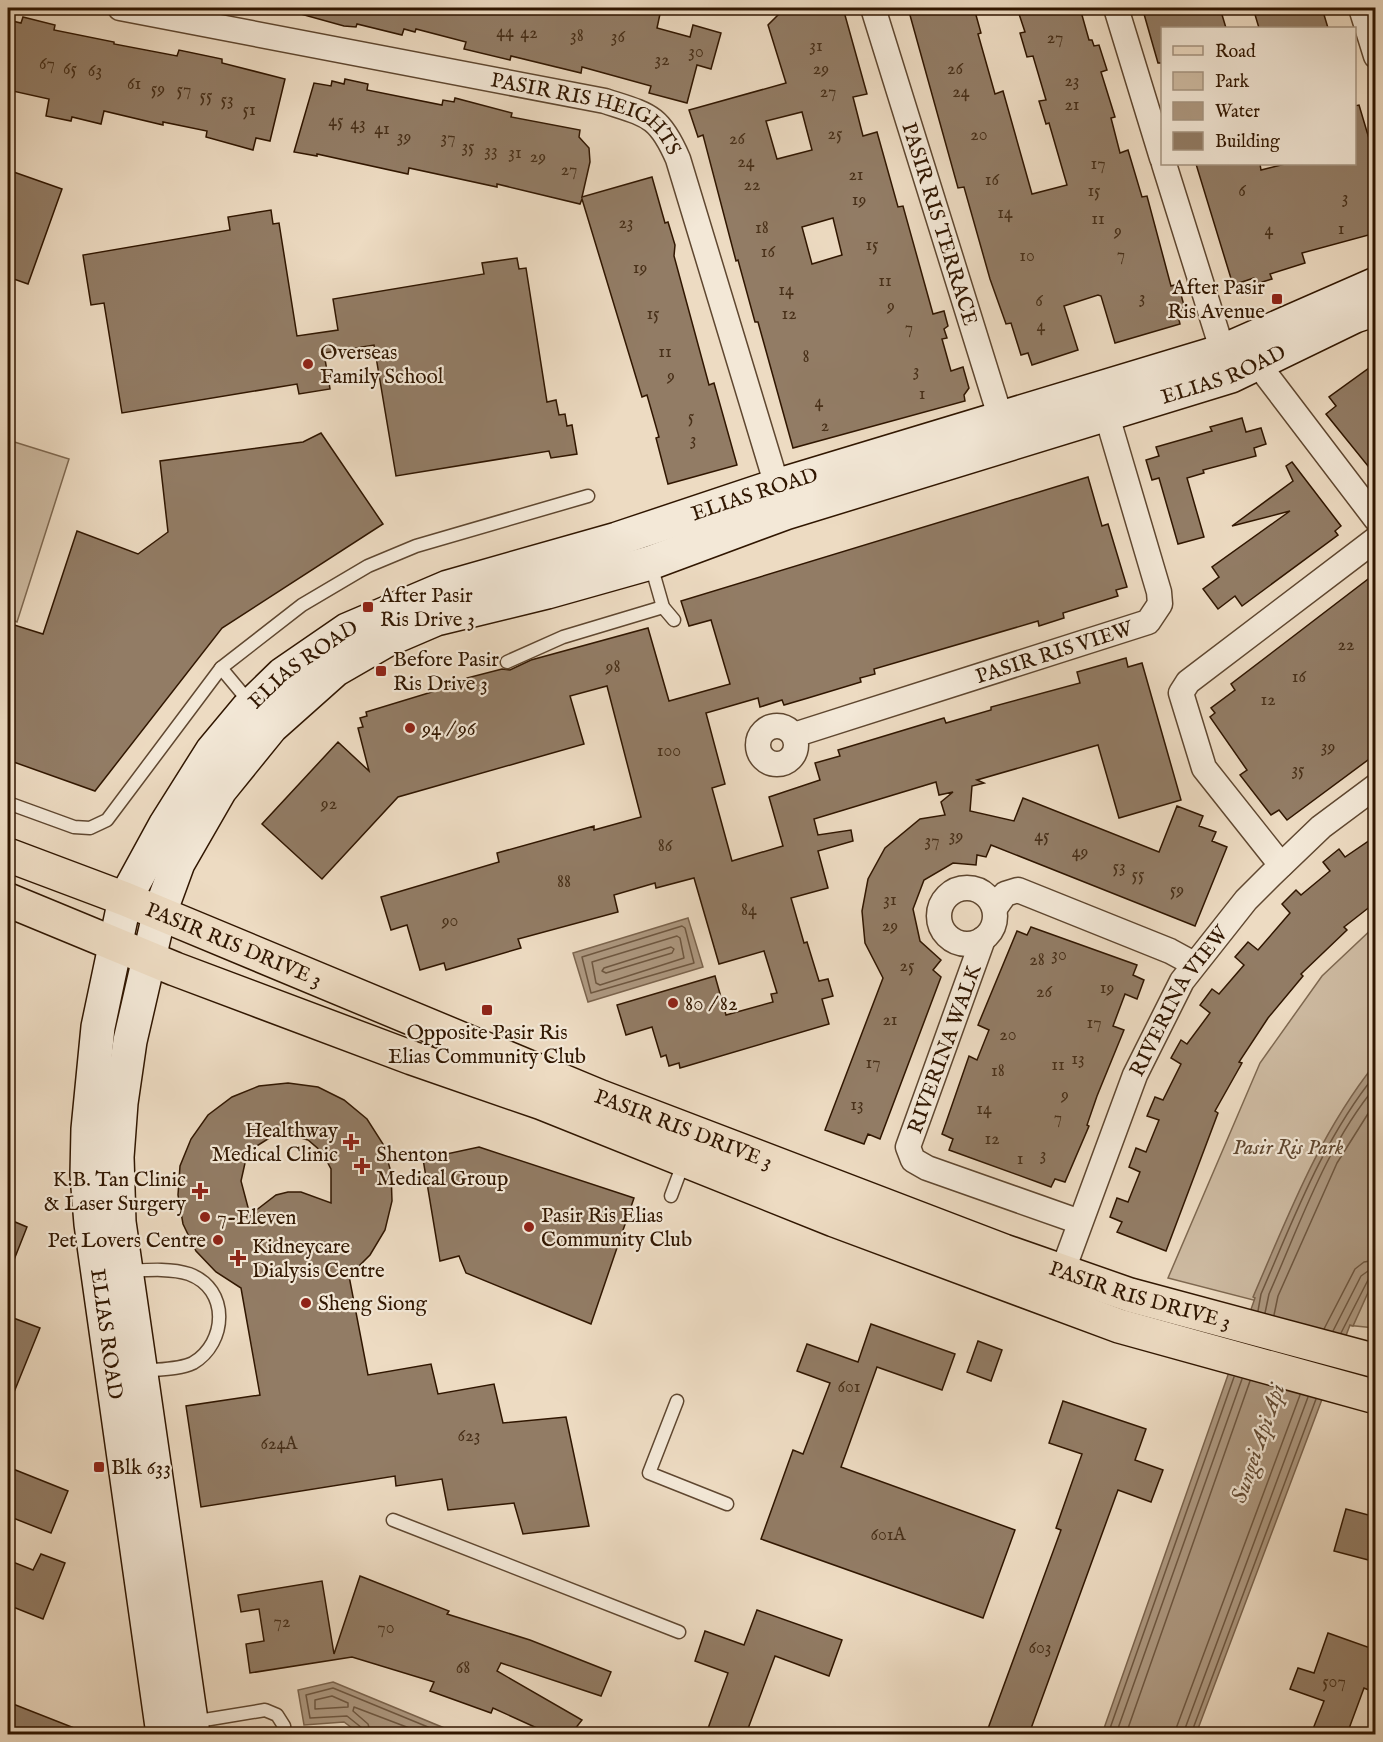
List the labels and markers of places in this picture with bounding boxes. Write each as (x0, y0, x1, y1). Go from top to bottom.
place label: After Pasir Ris Avenue (1167, 275, 1265, 326)
marker: After Pasir Ris Avenue (1270, 292, 1284, 306)
place label: Overseas Family School (320, 340, 444, 391)
marker: Overseas Family School (301, 357, 315, 371)
place label: After Pasir Ris Drive 3 (379, 583, 475, 634)
marker: After Pasir Ris Drive 3 (361, 600, 375, 614)
place label: Before Pasir Ris Drive 3 (393, 647, 499, 698)
marker: Before Pasir Ris Drive 3 (374, 664, 388, 678)
place label: 94 / 96 (421, 716, 477, 743)
marker: 94 / 96 (403, 721, 417, 735)
place label: 80 / 82 (685, 991, 738, 1018)
marker: 80 / 82 (666, 996, 680, 1010)
marker: Opposite Pasir Ris Elias Community Club (480, 1003, 494, 1017)
place label: Opposite Pasir Ris Elias Community Club (388, 1020, 586, 1071)
place label: Healthway Medical Clinic (212, 1118, 339, 1169)
marker: Healthway Medical Clinic (342, 1133, 360, 1151)
place label: Shenton Medical Group (376, 1142, 508, 1193)
marker: Shenton Medical Group (353, 1157, 371, 1175)
place label: K.B. Tan Clinic & Laser Surgery (44, 1167, 187, 1218)
marker: K.B. Tan Clinic & Laser Surgery (191, 1182, 209, 1200)
place label: Pasir Ris Elias Community Club (541, 1203, 692, 1254)
place label: 7-Eleven (217, 1205, 296, 1232)
marker: 7-Eleven (198, 1210, 212, 1224)
marker: Pasir Ris Elias Community Club (522, 1220, 536, 1234)
place label: Pet Lovers Centre (48, 1228, 206, 1255)
marker: Pet Lovers Centre (211, 1233, 225, 1247)
place label: Kidneycare Dialysis Centre (252, 1234, 385, 1285)
marker: Kidneycare Dialysis Centre (229, 1249, 247, 1267)
place label: Sheng Siong (318, 1291, 427, 1318)
marker: Sheng Siong (299, 1296, 313, 1310)
place label: Blk 633 (111, 1455, 171, 1482)
marker: Blk 633 (92, 1460, 106, 1474)

